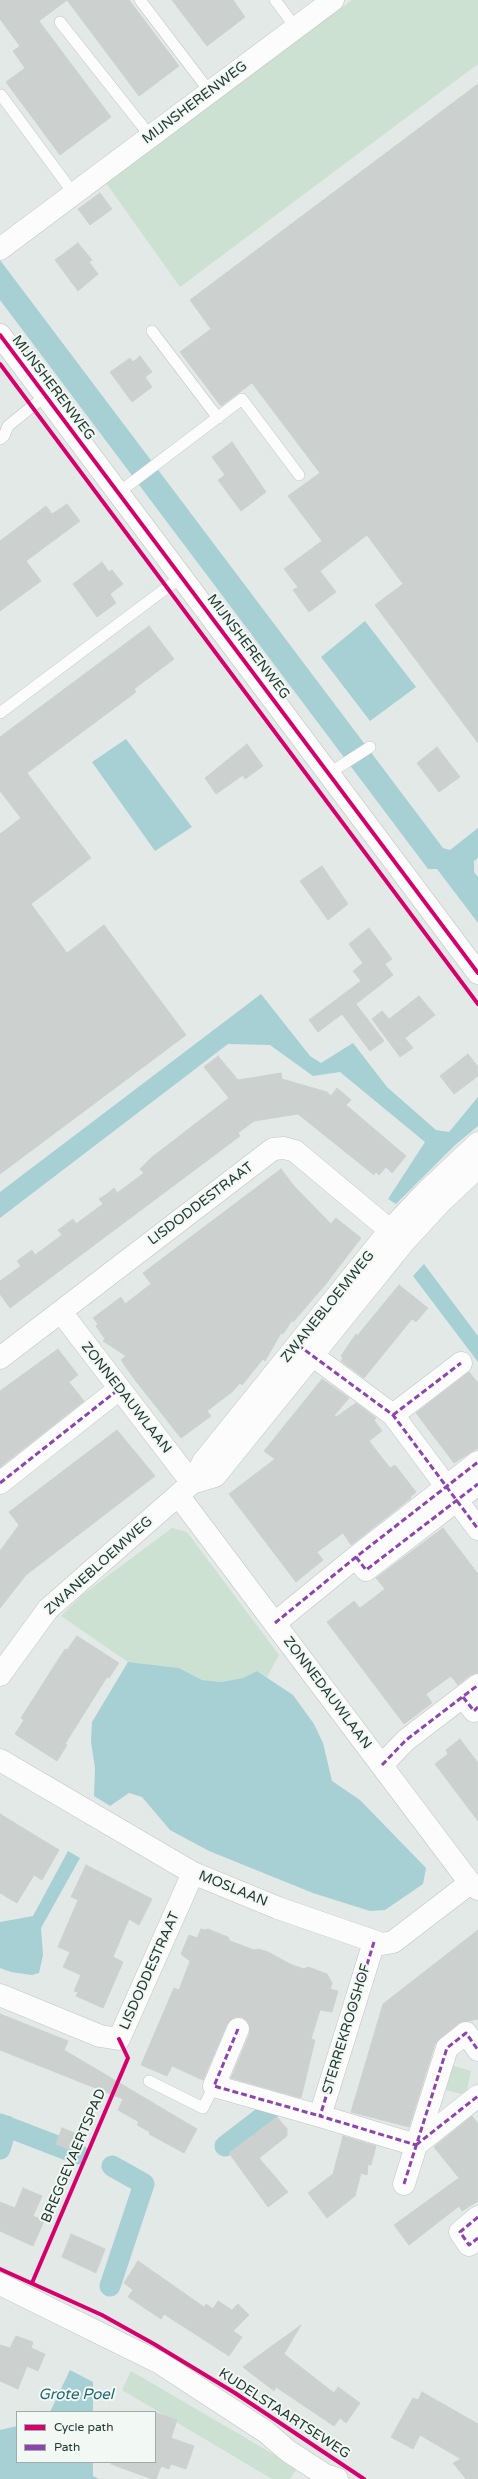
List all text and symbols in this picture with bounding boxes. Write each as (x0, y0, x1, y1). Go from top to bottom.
street label: MIJNSHERENWEG (139, 58, 251, 148)
street label: MIJNSHERENWEG (8, 332, 98, 444)
street label: MIJNSHERENWEG (203, 591, 293, 703)
street label: LISDODDESTRAAT (145, 1159, 257, 1249)
street label: ZWANEBLOEMWEG (278, 1248, 378, 1366)
street label: ZONNEDAUWLAAN (77, 1339, 175, 1457)
street label: ZWANEBLOEMWEG (42, 1513, 156, 1619)
street label: ZONNEDAUWLAAN (279, 1633, 375, 1753)
street label: MOSLAAN (196, 1868, 270, 1910)
street label: LISDODDESTRAAT (116, 1909, 184, 2033)
street label: STERREKROOSHOF (319, 1962, 375, 2096)
street label: BREGGEVAERTSPAD (38, 2086, 110, 2226)
street label: KUDELSTAARTSEWEG (215, 2365, 353, 2463)
water label: Grote Poel (38, 2386, 114, 2404)
legend (16, 2411, 156, 2463)
text: Cycle path (54, 2420, 113, 2434)
text: Path (54, 2440, 80, 2454)

